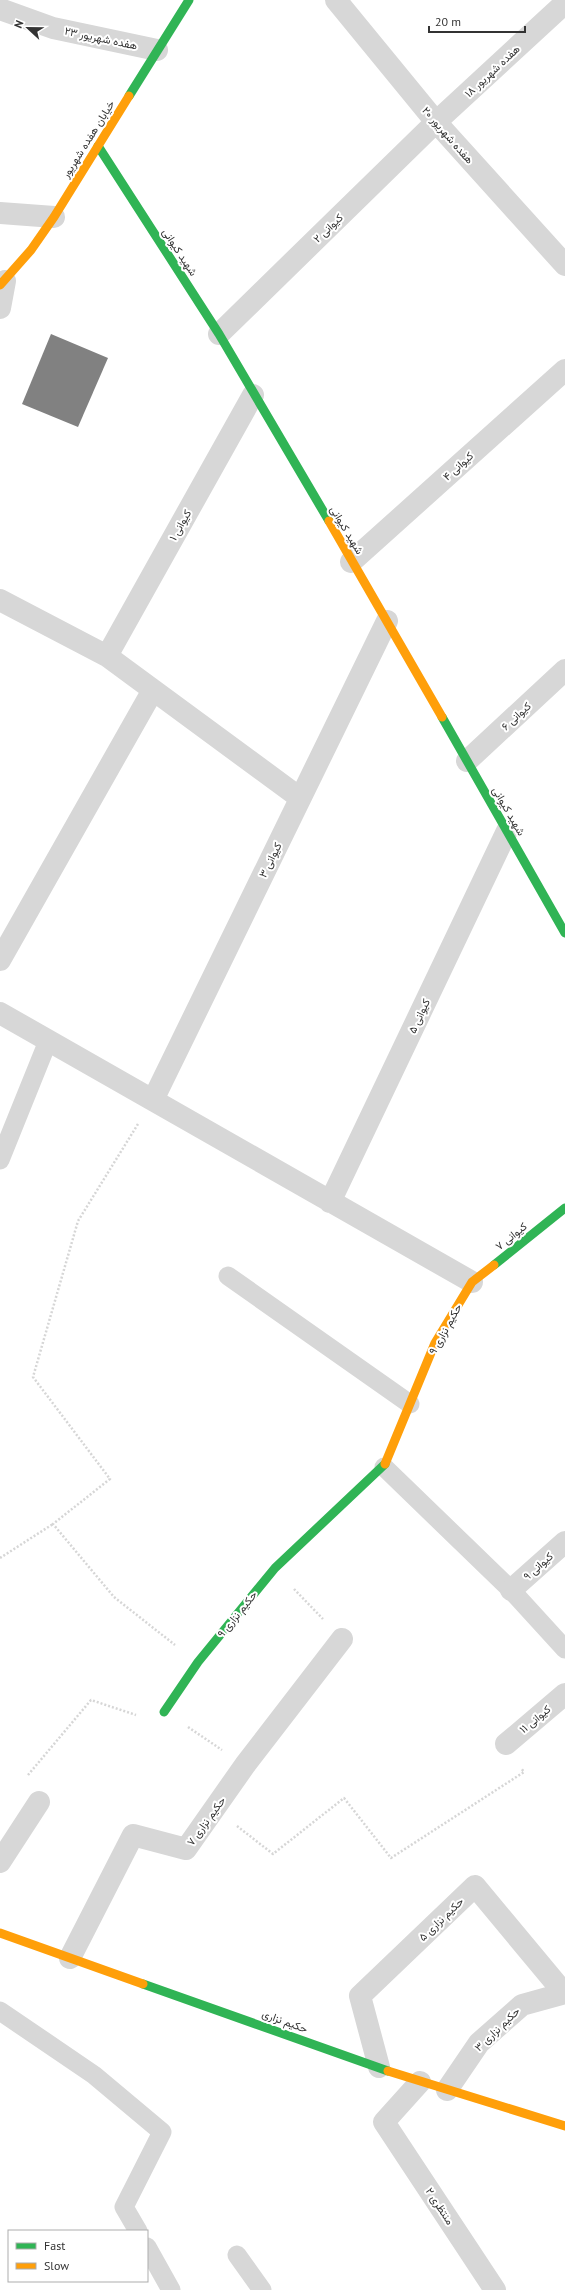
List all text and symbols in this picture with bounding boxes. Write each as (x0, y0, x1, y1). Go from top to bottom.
north arrow (8, 8, 48, 48)
scale bar (429, 8, 525, 34)
text: 20 m (435, 14, 461, 29)
text: N (11, 18, 27, 30)
street label: هفده شهریور ۲۳ (63, 23, 139, 53)
street label: هفده شهریور ۱۸ (461, 42, 523, 100)
street label: خیابان هفده شهریور (58, 98, 117, 181)
street label: هفده شهریور ۲۰ (419, 103, 477, 167)
street label: کیوانی ۲ (310, 210, 346, 246)
street label: شهید کیوانی (159, 225, 201, 279)
street label: کیوانی ۴ (440, 449, 476, 483)
street label: شهید کیوانی (327, 503, 367, 557)
street label: کیوانی ۱ (166, 507, 194, 543)
street label: کیوانی ۶ (498, 699, 534, 733)
street label: شهید کیوانی (489, 784, 529, 838)
street label: کیوانی ۳ (256, 840, 285, 880)
street label: کیوانی ۵ (405, 996, 433, 1036)
street label: کیوانی ۷ (492, 1219, 530, 1253)
street label: حکیم نزاری ۹ (425, 1301, 466, 1357)
street label: کیوانی ۹ (520, 1549, 556, 1583)
street label: حکیم نزاری ۹ (214, 1588, 261, 1641)
street label: کیوانی ۱۱ (517, 1702, 554, 1736)
street label: حکیم نزاری ۷ (184, 1794, 229, 1849)
street label: حکیم نزاری ۵ (416, 1894, 467, 1945)
street label: حکیم نزاری ۳ (471, 2004, 523, 2055)
street label: حکیم نزاری (260, 2006, 310, 2037)
street label: منتظری ۲ (423, 2185, 457, 2227)
legend (8, 2230, 148, 2282)
text: Fast (44, 2238, 65, 2253)
text: Slow (44, 2258, 69, 2273)

